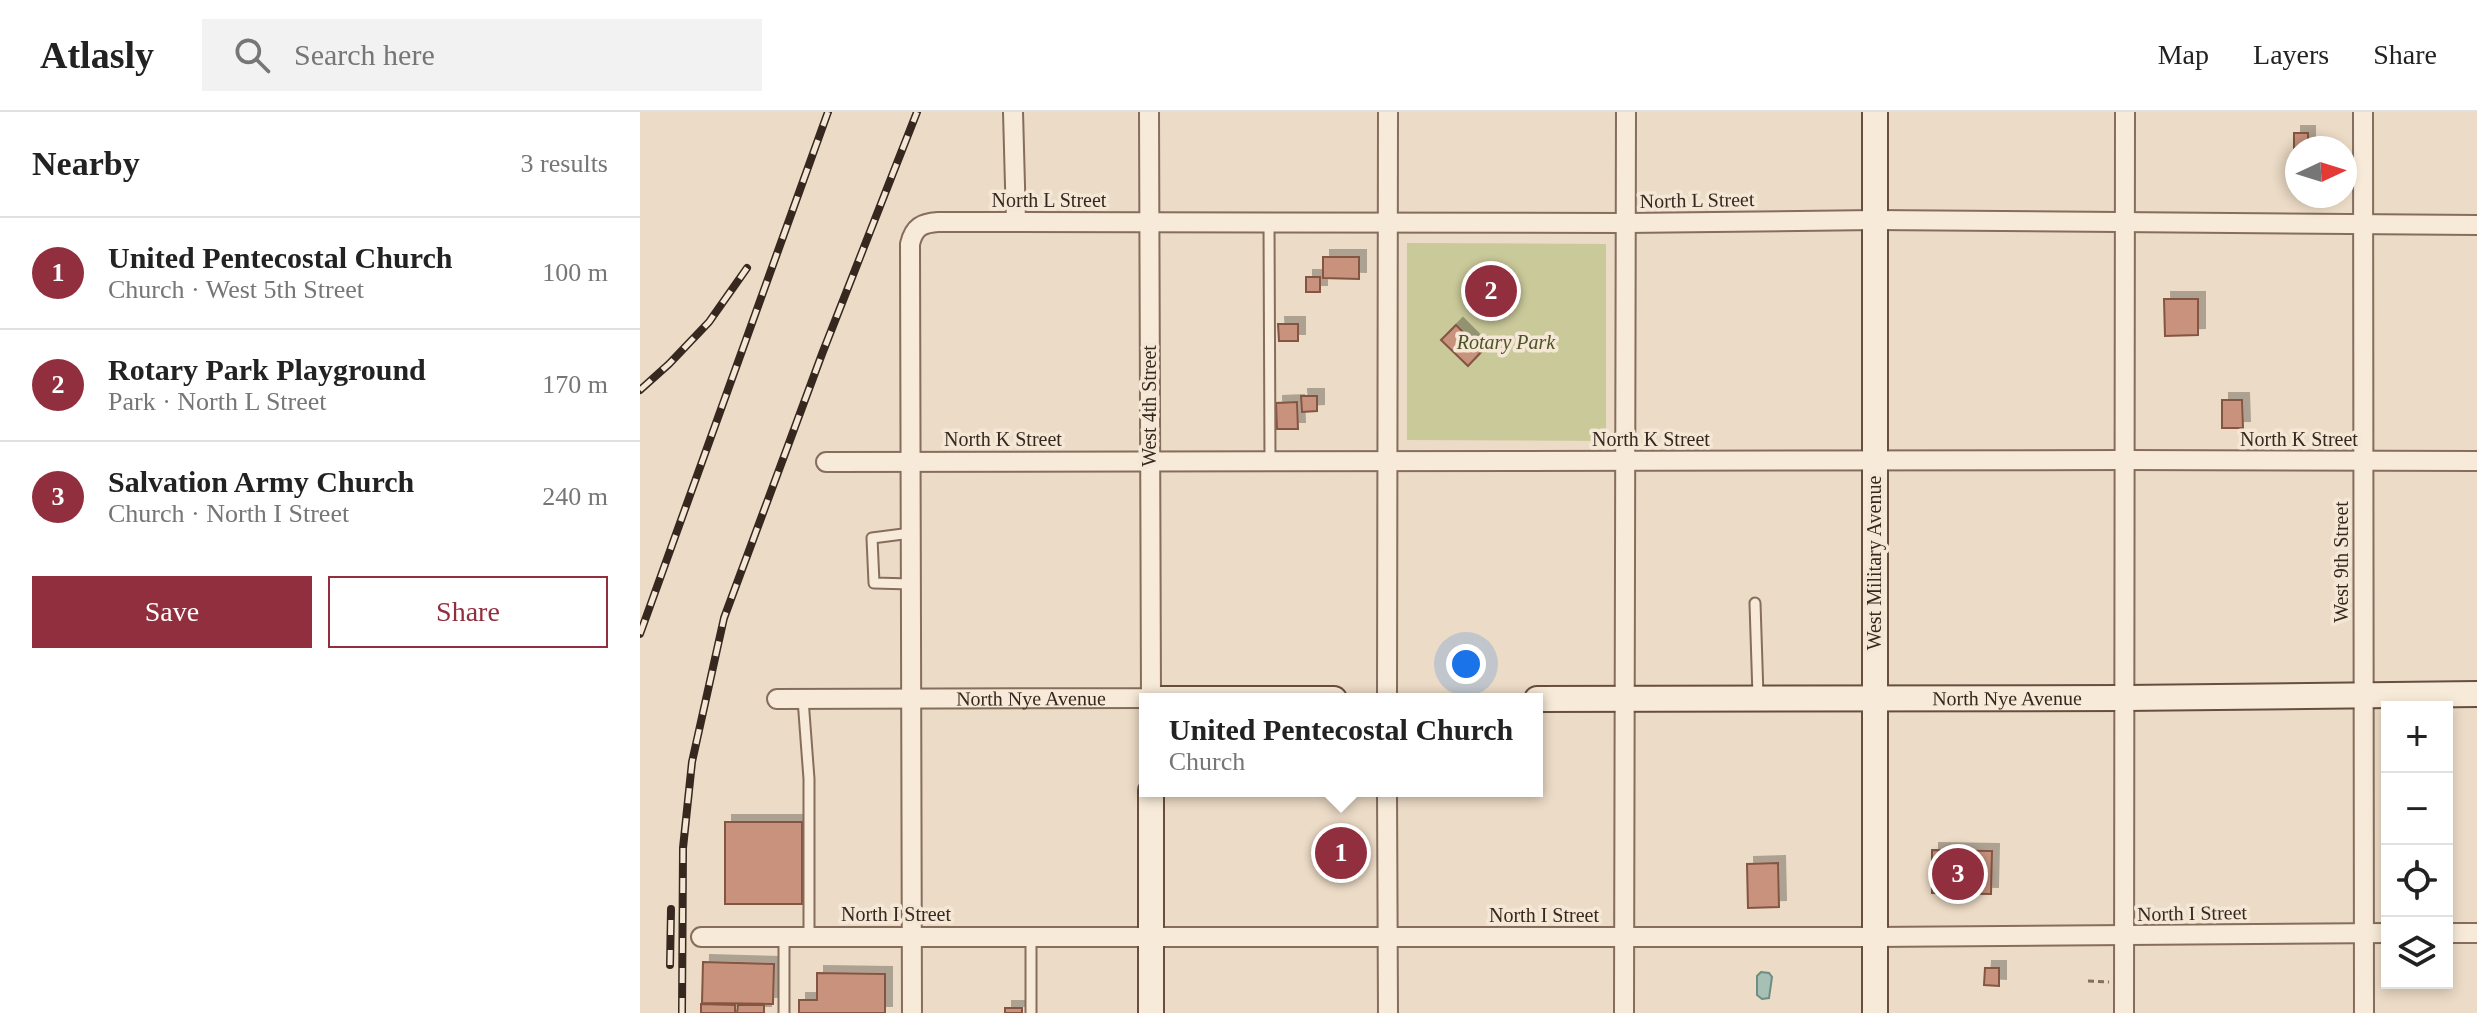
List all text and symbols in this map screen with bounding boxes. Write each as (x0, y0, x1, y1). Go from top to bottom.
search box (202, 19, 762, 91)
icon: search (230, 33, 274, 77)
text: Atlasly (40, 34, 154, 76)
text: Search here (294, 38, 435, 71)
text: Map (2158, 39, 2209, 70)
text: Layers (2253, 39, 2329, 70)
text: Share (2373, 39, 2437, 70)
north arrow (2285, 136, 2357, 208)
text: Nearby (32, 145, 140, 182)
text: 3 results (521, 149, 608, 178)
street label: North L Street (1639, 188, 1755, 212)
street label: North L Street (992, 189, 1107, 211)
text: United Pentecostal Church (108, 241, 452, 274)
text: 1 (52, 258, 65, 287)
text: 100 m (542, 258, 608, 287)
pin: 2 (1465, 261, 1517, 321)
text: Church · West 5th Street (108, 275, 364, 304)
park label: Rotary Park (1456, 331, 1556, 354)
street label: West 4th Street (1138, 345, 1160, 467)
text: Rotary Park Playground (108, 353, 426, 386)
text: 2 (52, 370, 65, 399)
text: 170 m (542, 370, 608, 399)
text: Park · North L Street (108, 387, 327, 416)
street label: North K Street (944, 428, 1062, 450)
street label: North K Street (1592, 428, 1710, 450)
street label: North K Street (2240, 428, 2358, 450)
text: Salvation Army Church (108, 465, 414, 498)
street label: West Military Avenue (1863, 476, 1886, 650)
text: 3 (52, 482, 65, 511)
text: 240 m (542, 482, 608, 511)
text: Church · North I Street (108, 499, 349, 528)
street label: West 9th Street (2330, 501, 2352, 623)
button: Save (32, 576, 312, 648)
button: Share (328, 576, 608, 648)
your location (1446, 644, 1486, 684)
street label: North Nye Avenue (956, 687, 1106, 710)
street label: North Nye Avenue (1932, 687, 2082, 710)
popup (1139, 693, 1543, 797)
map controls (2381, 701, 2453, 989)
button: + (2381, 701, 2453, 773)
text: United Pentecostal Church (1169, 713, 1513, 746)
text: Church (1169, 747, 1245, 776)
button: − (2381, 773, 2453, 845)
pin: 1 (1315, 823, 1367, 883)
pin: 3 (1932, 844, 1984, 904)
button: locate (2381, 845, 2453, 917)
street label: North I Street (2137, 901, 2248, 925)
street label: North I Street (841, 903, 951, 925)
street label: North I Street (1489, 904, 1599, 926)
button: layers (2381, 917, 2453, 989)

